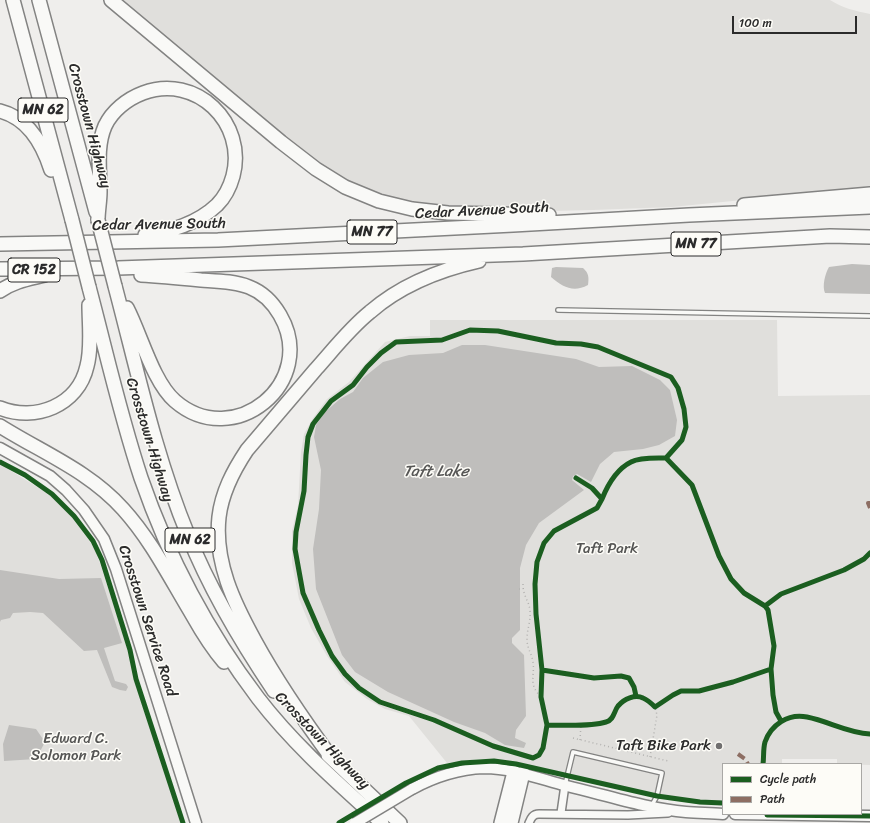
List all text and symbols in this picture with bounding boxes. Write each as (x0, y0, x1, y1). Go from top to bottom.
scale bar (734, 8, 859, 34)
text: 100 m (739, 12, 772, 34)
street label: Crosstown Highway (64, 62, 114, 190)
road number: MN 62 (18, 98, 68, 122)
street label: Cedar Avenue South (415, 199, 549, 223)
street label: Cedar Avenue South (92, 215, 226, 235)
road number: MN 77 (347, 220, 397, 244)
road number: MN 77 (671, 232, 721, 256)
road number: CR 152 (8, 258, 60, 282)
street label: Crosstown Highway (122, 376, 176, 504)
water label: Taft Lake (403, 462, 469, 482)
road number: MN 62 (165, 528, 215, 552)
park label: Taft Park (576, 540, 638, 558)
street label: Crosstown Service Road (114, 543, 180, 699)
street label: Crosstown Highway (271, 688, 373, 794)
park label: Edward C. Solomon Park (31, 730, 121, 765)
place label: Taft Bike Park (616, 737, 711, 755)
marker: Taft Bike Park (714, 741, 724, 751)
legend (722, 763, 862, 815)
text: Cycle path (760, 768, 816, 790)
text: Path (760, 788, 785, 810)

